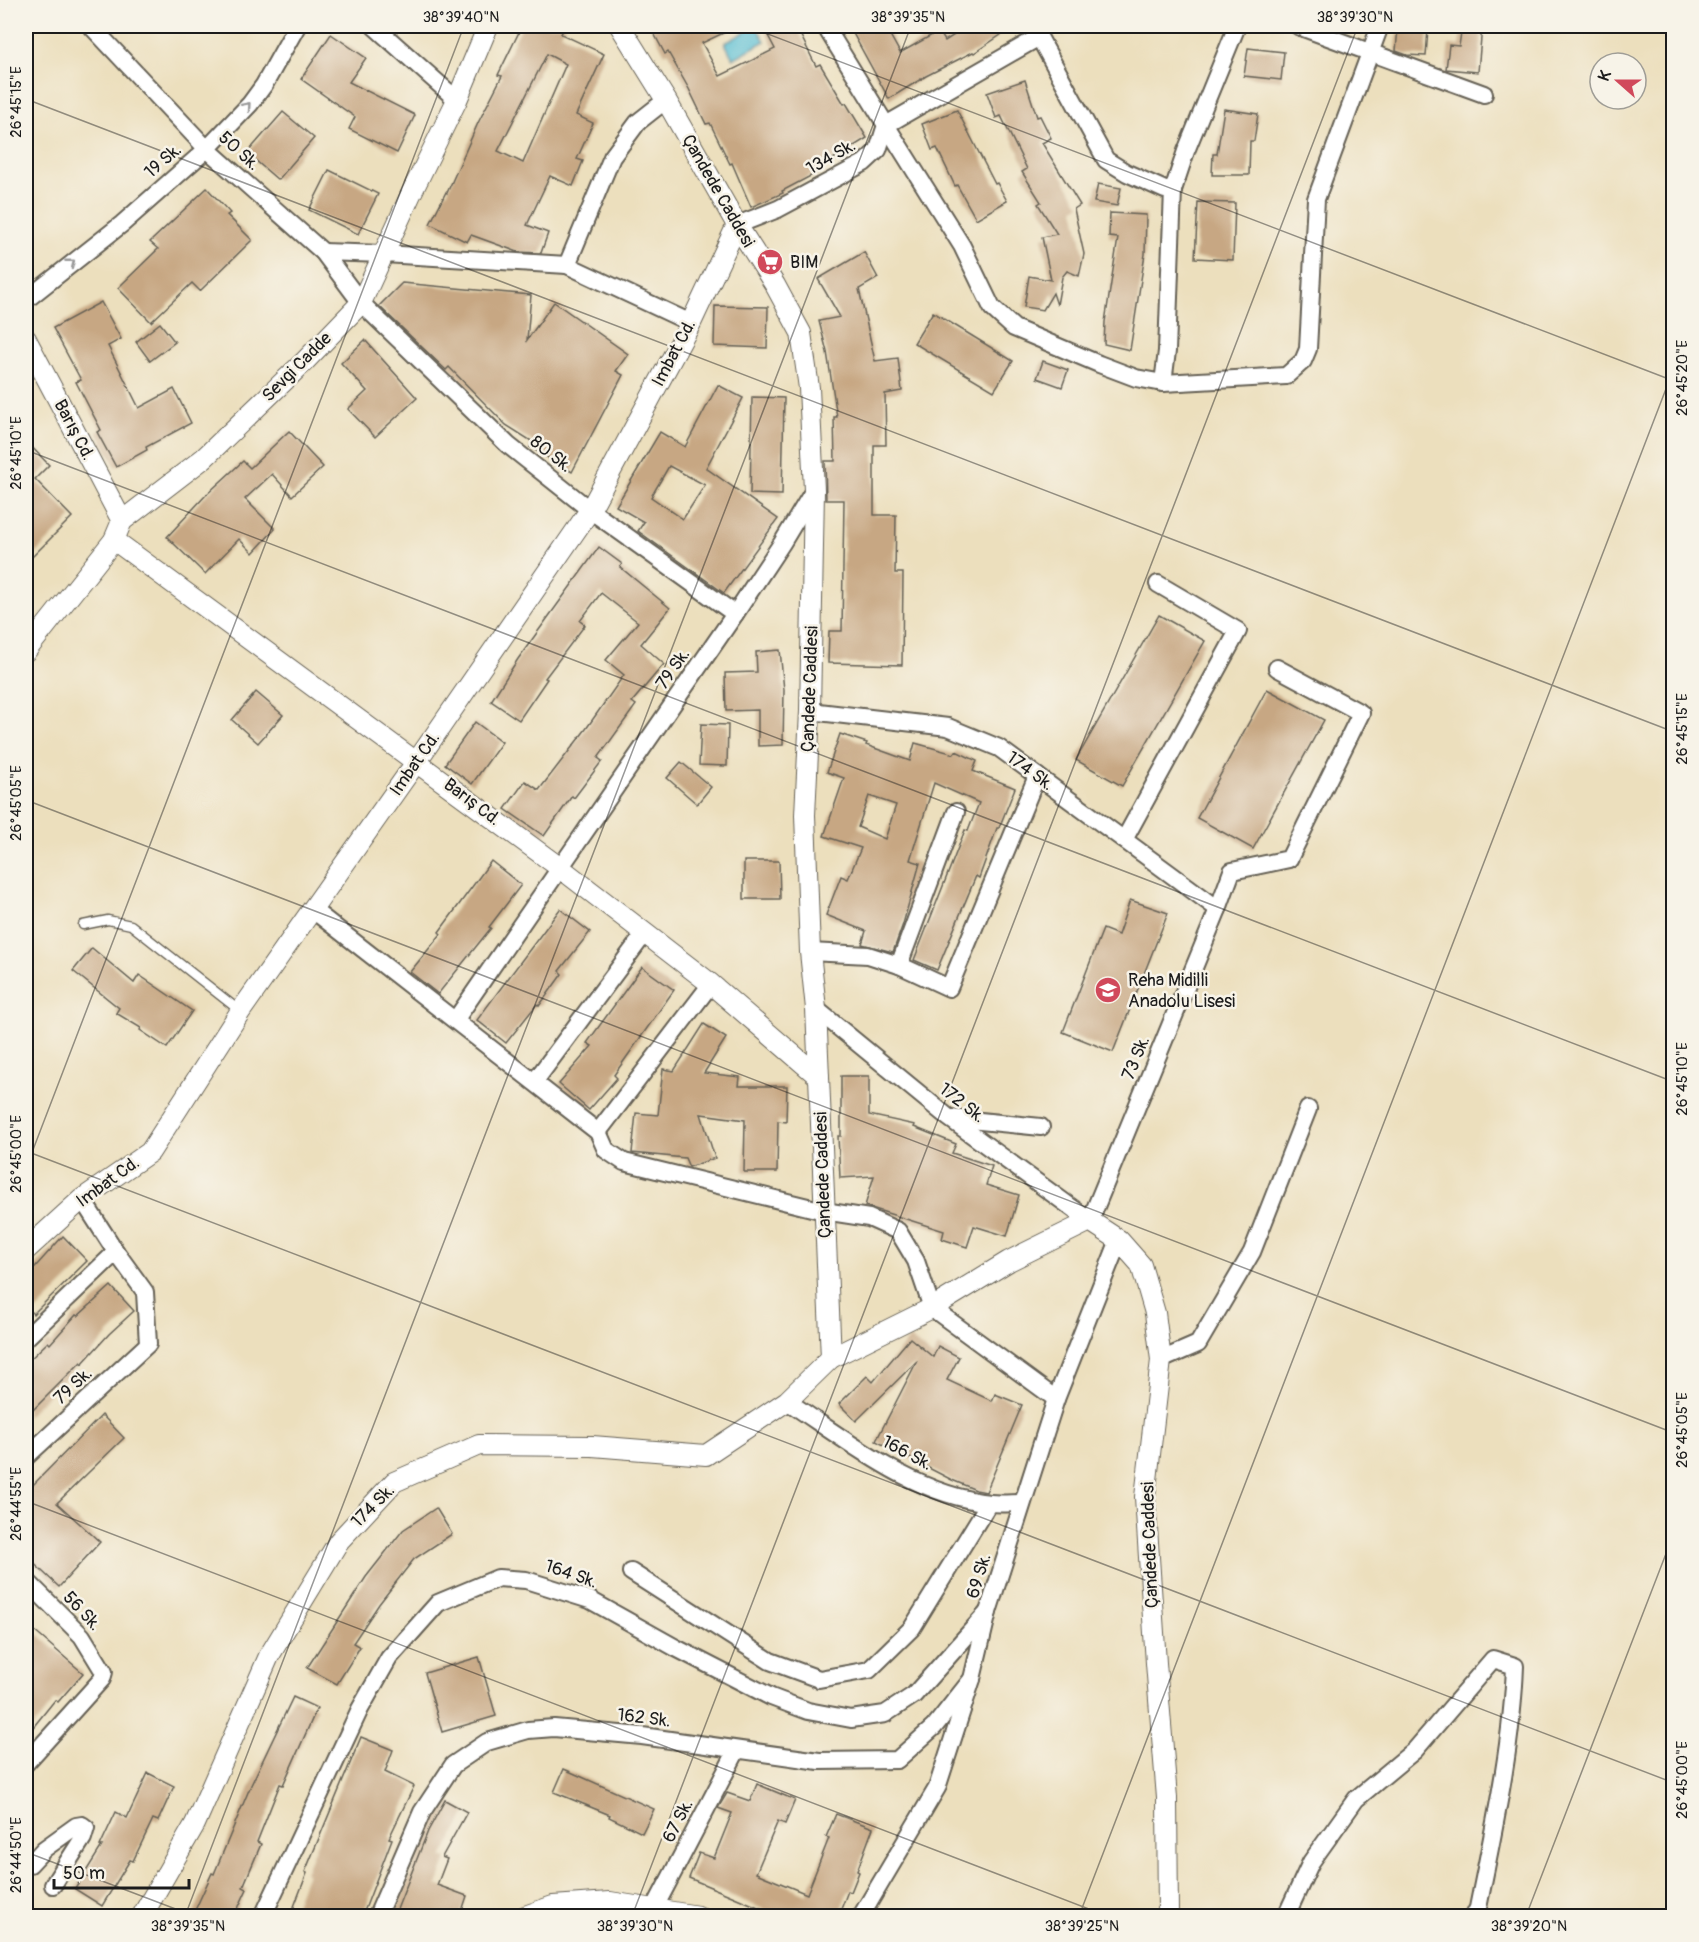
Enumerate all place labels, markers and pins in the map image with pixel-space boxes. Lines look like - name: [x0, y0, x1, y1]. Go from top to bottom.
- supermarket icon: BIM: [755, 247, 785, 277]
- place label: BIM: [790, 251, 818, 274]
- place label: Reha Midilli Anadolu Lisesi: [1128, 969, 1235, 1013]
- school or university icon: Reha Midilli Anadolu Lisesi: [1093, 975, 1123, 1005]

